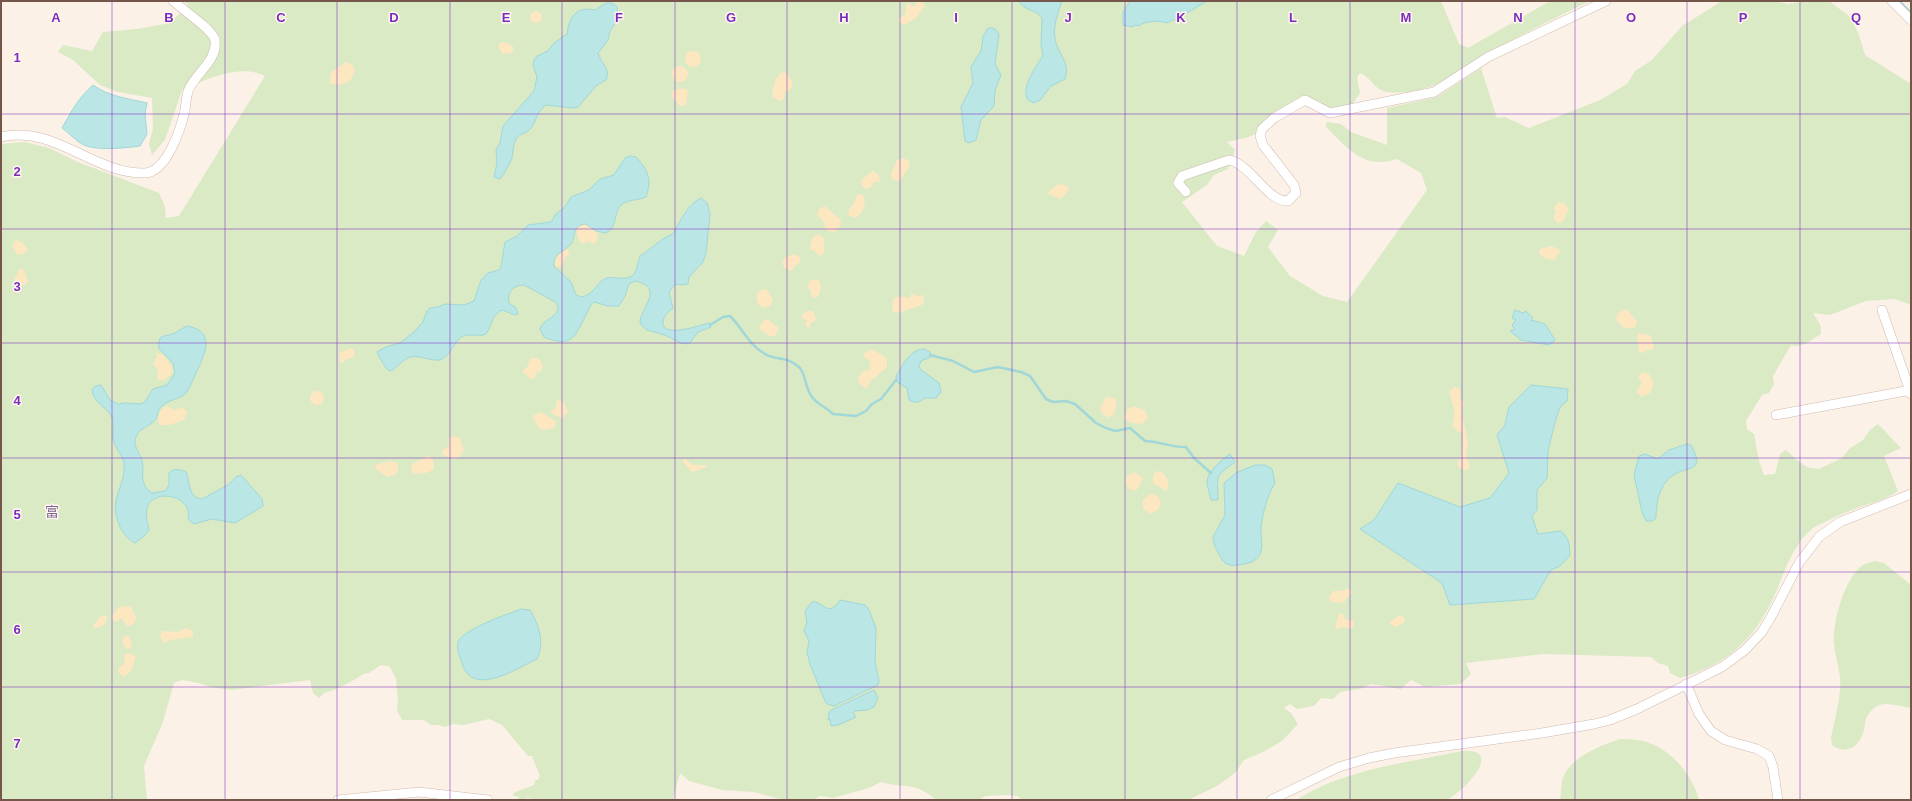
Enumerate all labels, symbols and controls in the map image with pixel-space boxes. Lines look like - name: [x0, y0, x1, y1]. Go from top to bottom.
- text: A: [51, 10, 61, 25]
- text: B: [164, 10, 174, 25]
- text: C: [276, 10, 286, 25]
- text: D: [389, 10, 399, 25]
- text: E: [502, 10, 511, 25]
- text: F: [615, 10, 623, 25]
- text: G: [726, 10, 736, 25]
- text: H: [839, 10, 849, 25]
- text: I: [954, 10, 958, 25]
- text: J: [1064, 10, 1072, 25]
- text: K: [1176, 10, 1186, 25]
- text: L: [1289, 10, 1297, 25]
- text: M: [1401, 10, 1411, 25]
- text: N: [1513, 10, 1523, 25]
- text: O: [1626, 10, 1636, 25]
- text: P: [1739, 10, 1748, 25]
- text: Q: [1851, 10, 1861, 25]
- text: 1: [13, 50, 21, 65]
- text: 2: [13, 164, 21, 179]
- text: 3: [13, 279, 21, 294]
- text: 4: [13, 393, 21, 408]
- district label: 富: [45, 504, 59, 520]
- text: 5: [13, 507, 21, 522]
- text: 6: [13, 622, 21, 637]
- text: 7: [13, 736, 21, 751]

